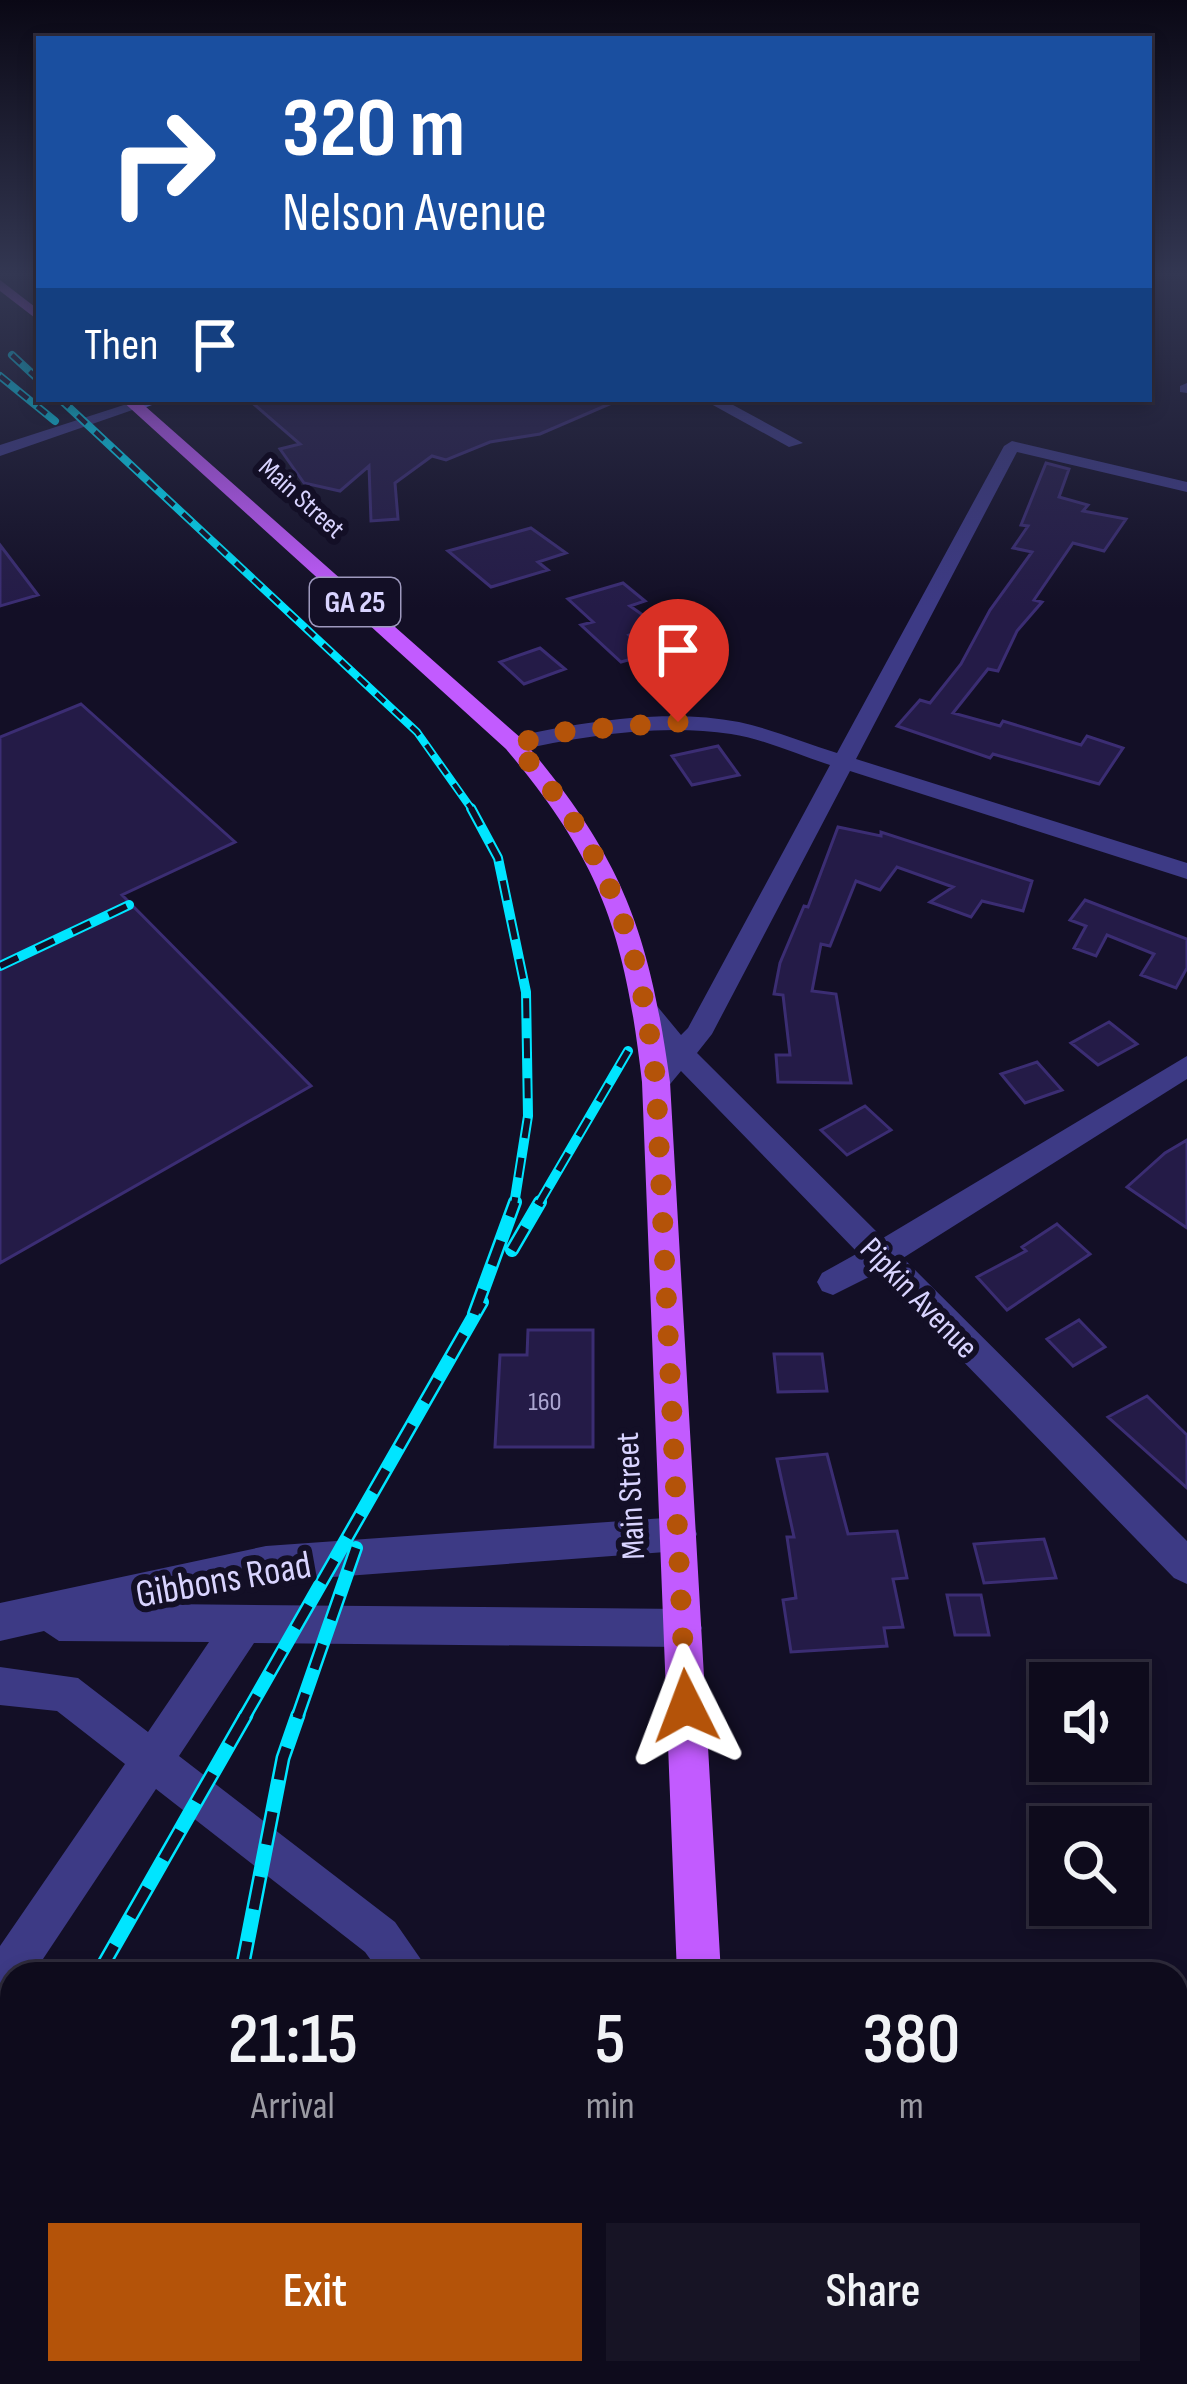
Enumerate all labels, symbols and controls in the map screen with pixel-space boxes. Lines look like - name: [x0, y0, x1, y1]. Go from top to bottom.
- text: 320 m: [282, 79, 465, 180]
- icon: right: [84, 84, 240, 240]
- text: Nelson Avenue: [282, 181, 547, 246]
- icon: arrive: [182, 312, 248, 378]
- text: Then: [84, 318, 158, 373]
- street label: Main Street: [252, 452, 351, 546]
- road number: GA 25: [310, 578, 400, 626]
- pin: [627, 599, 729, 722]
- icon: arrive: [645, 617, 711, 683]
- street label: Pipkin Avenue: [851, 1230, 986, 1367]
- house number: 160: [528, 1386, 562, 1418]
- street label: Main Street: [608, 1431, 654, 1561]
- street label: Gibbons Road: [132, 1542, 315, 1619]
- position arrow: [623, 1643, 749, 1769]
- map controls: [1029, 1662, 1149, 1926]
- button: sound: [1029, 1662, 1149, 1782]
- button: search: [1029, 1806, 1149, 1926]
- text: 21:15: [228, 1997, 358, 2084]
- text: 5: [595, 1997, 626, 2084]
- text: 380: [863, 1997, 960, 2084]
- text: Arrival: [251, 2083, 335, 2130]
- text: min: [586, 2083, 635, 2130]
- text: m: [899, 2083, 924, 2130]
- button: Exit: [48, 2223, 582, 2361]
- button: Share: [606, 2223, 1140, 2361]

